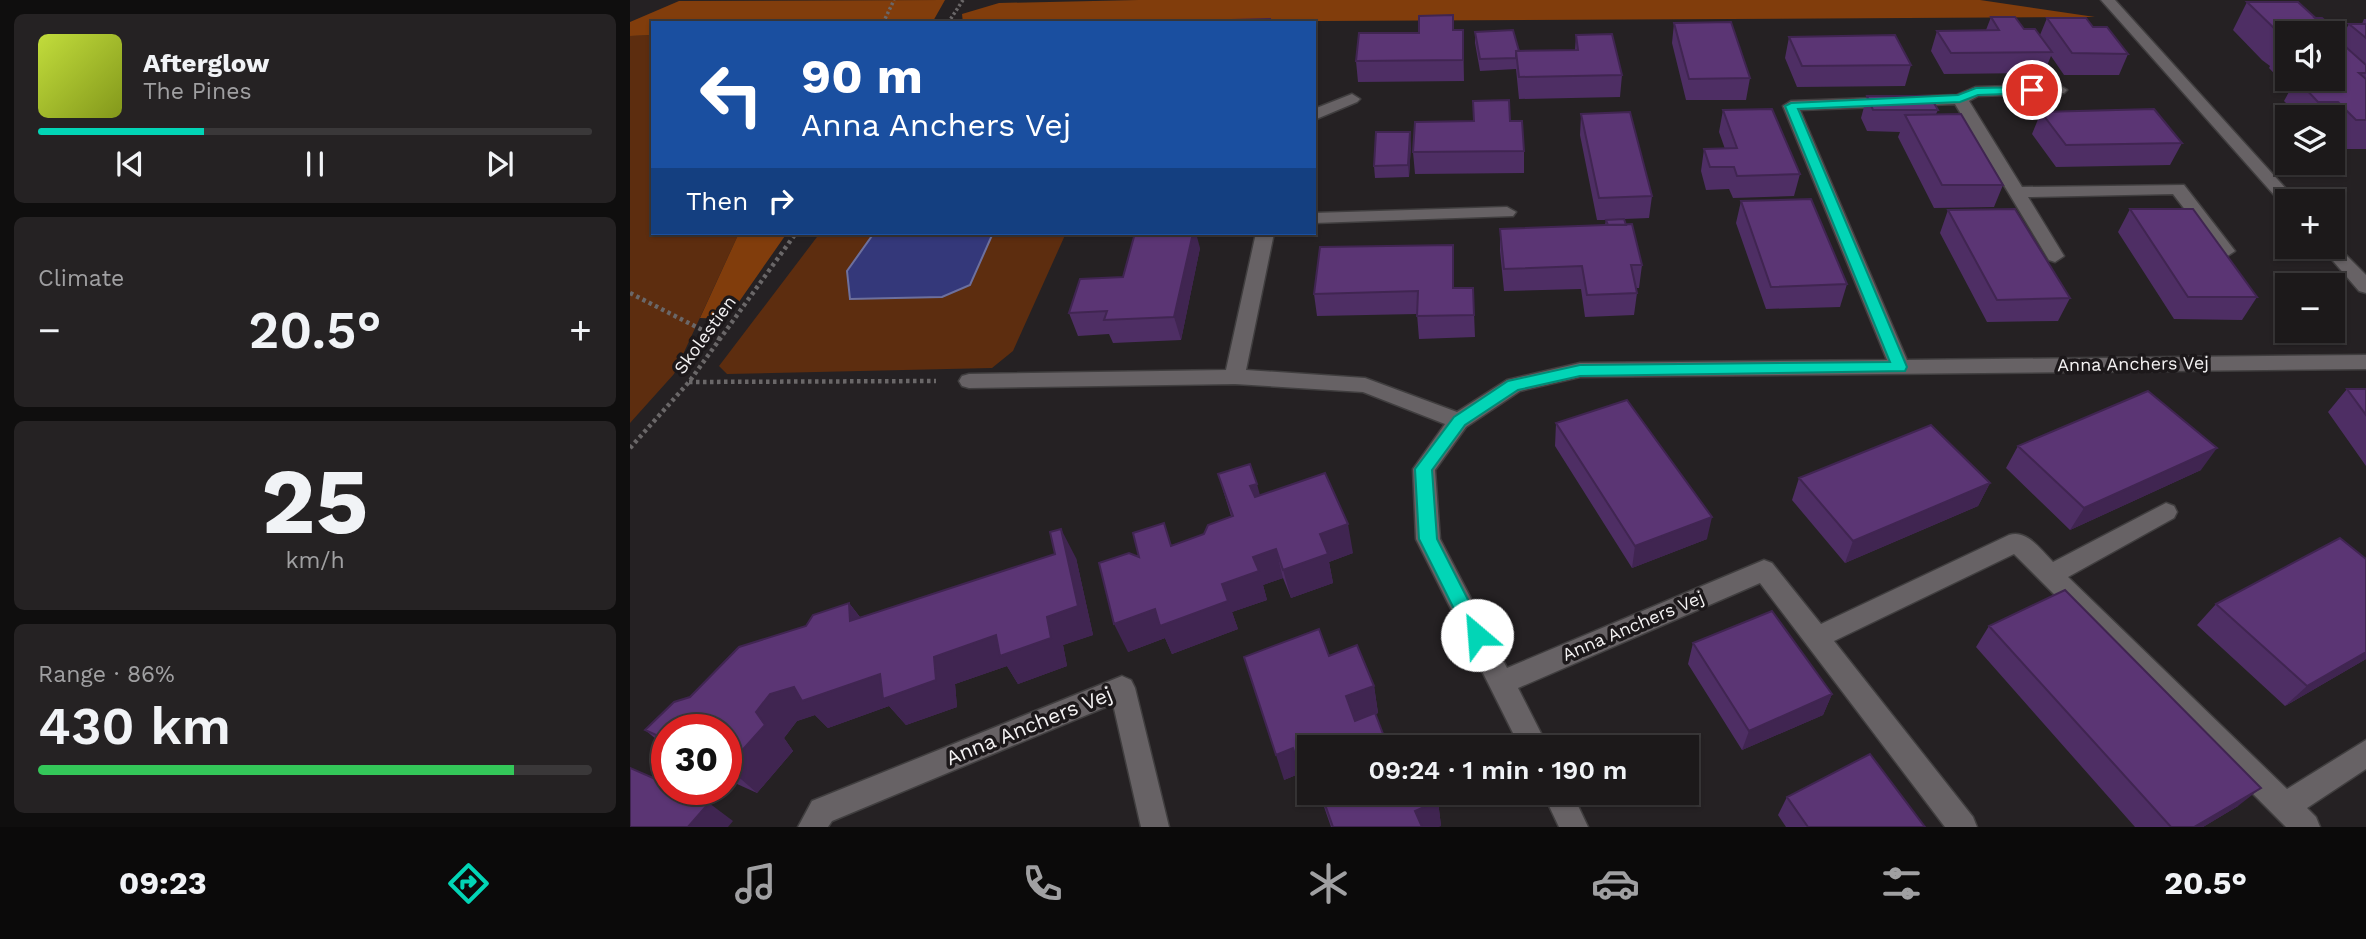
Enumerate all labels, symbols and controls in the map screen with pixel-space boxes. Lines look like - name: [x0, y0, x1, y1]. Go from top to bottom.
- map controls: [2275, 21, 2345, 343]
- button: sound: [2275, 21, 2345, 91]
- text: 90 m: [801, 47, 923, 105]
- text: Afterglow: [143, 48, 269, 78]
- icon: left: [686, 49, 777, 140]
- pin: [2002, 60, 2062, 120]
- icon: arrive: [2013, 71, 2051, 109]
- text: The Pines: [143, 78, 252, 105]
- button: layers: [2275, 105, 2345, 175]
- text: Anna Anchers Vej: [801, 106, 1071, 144]
- icon: previous: [111, 145, 149, 183]
- icon: pause: [296, 145, 334, 183]
- icon: next: [481, 145, 519, 183]
- icon: right: [762, 182, 800, 220]
- text: Then: [686, 186, 748, 216]
- button: +: [2275, 189, 2345, 259]
- text: Climate: [38, 265, 124, 292]
- button: −: [2275, 273, 2345, 343]
- street label: Skolestien: [669, 292, 740, 378]
- text: 20.5°: [249, 300, 381, 361]
- text: −: [38, 308, 61, 352]
- text: +: [569, 308, 592, 352]
- street label: Anna Anchers Vej: [2057, 352, 2209, 375]
- text: 25: [261, 448, 369, 555]
- text: km/h: [285, 547, 345, 574]
- street label: Anna Anchers Vej: [1559, 586, 1707, 665]
- position arrow: [1440, 598, 1514, 672]
- text: Range · 86%: [38, 661, 175, 688]
- street label: Anna Anchers Vej: [942, 681, 1116, 770]
- text: 430 km: [38, 696, 231, 757]
- speed limit sign: 30: [651, 714, 742, 805]
- text: 09:24 · 1 min · 190 m: [1369, 755, 1627, 785]
- icon: directions: [444, 859, 493, 908]
- icon: music: [731, 859, 780, 908]
- icon: phone: [1018, 859, 1067, 908]
- icon: climate: [1304, 859, 1353, 908]
- icon: car: [1591, 859, 1640, 908]
- icon: filters: [1877, 859, 1926, 908]
- text: 09:23: [119, 864, 207, 902]
- text: 20.5°: [2164, 864, 2247, 902]

